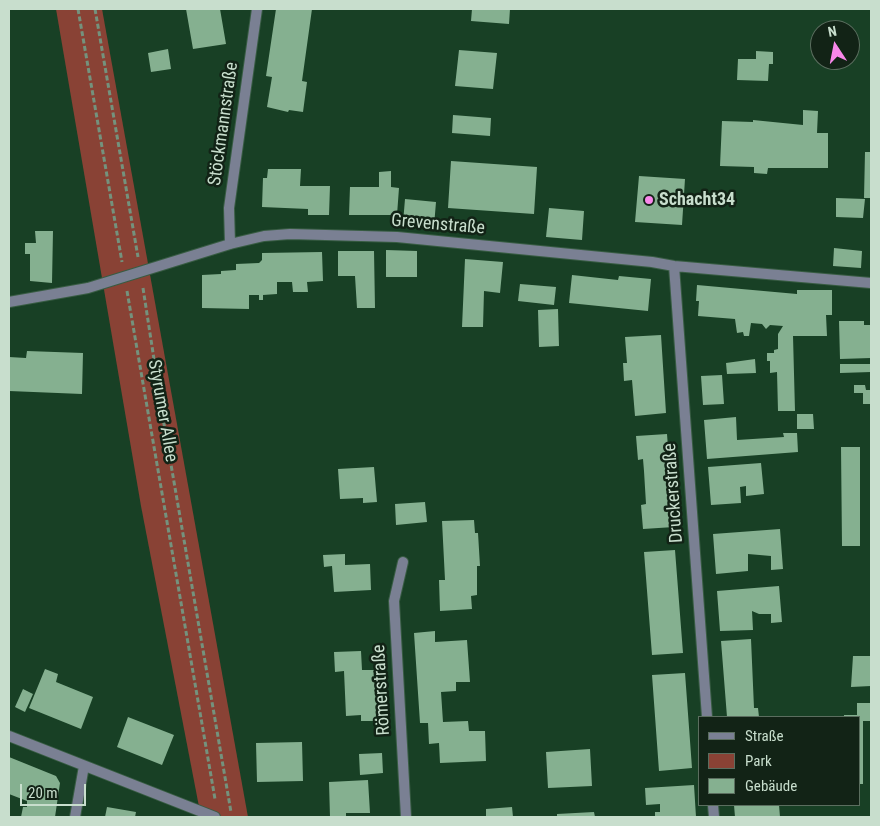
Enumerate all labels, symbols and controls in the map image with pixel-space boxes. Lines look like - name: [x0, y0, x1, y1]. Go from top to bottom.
- north arrow: [810, 20, 860, 70]
- text: N: [827, 23, 838, 40]
- street label: Stöckmannstraße: [205, 61, 243, 187]
- place label: Schacht34: [659, 189, 735, 211]
- marker: Schacht34: [643, 194, 655, 206]
- street label: Grevenstraße: [390, 210, 486, 240]
- street label: Styrumer Allee: [142, 358, 182, 464]
- street label: Druckerstraße: [660, 442, 688, 544]
- street label: Römerstraße: [369, 644, 395, 736]
- legend: [698, 716, 860, 806]
- text: Straße: [745, 727, 784, 745]
- text: Park: [745, 752, 772, 770]
- scale bar: [22, 774, 89, 806]
- text: Gebäude: [745, 777, 797, 795]
- text: 20 m: [28, 784, 58, 802]

